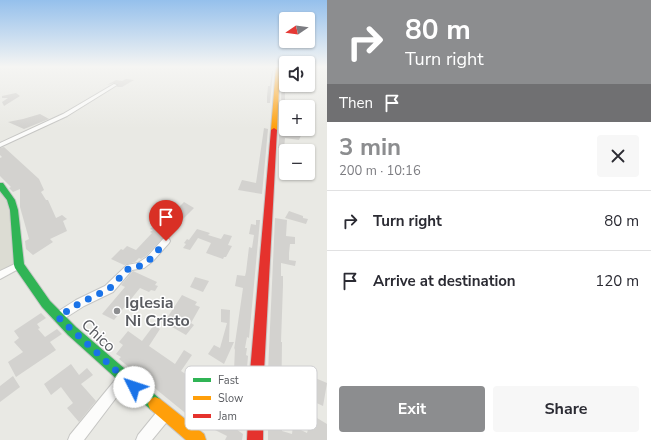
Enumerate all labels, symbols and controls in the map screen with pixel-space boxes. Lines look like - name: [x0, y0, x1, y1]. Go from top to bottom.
- text: 80 m: [405, 11, 471, 49]
- north arrow: [279, 12, 315, 48]
- map controls: [279, 12, 315, 180]
- icon: right: [339, 16, 391, 68]
- text: Turn right: [405, 47, 484, 71]
- button: sound: [279, 56, 315, 92]
- icon: arrive: [381, 92, 403, 114]
- text: Then: [339, 93, 373, 113]
- button: +: [279, 100, 315, 136]
- text: 3 min: [339, 131, 401, 163]
- button: close: [597, 135, 639, 177]
- button: −: [279, 144, 315, 180]
- text: 200 m · 10:16: [339, 162, 421, 180]
- pin: [149, 200, 183, 241]
- icon: arrive: [155, 206, 177, 228]
- icon: right: [339, 210, 361, 232]
- text: Turn right: [373, 211, 442, 231]
- text: 80 m: [604, 211, 639, 231]
- icon: arrive: [339, 270, 361, 292]
- text: Arrive at destination: [373, 271, 516, 291]
- text: 120 m: [595, 271, 639, 291]
- place label: Iglesia Ni Cristo: [125, 292, 190, 332]
- marker: Iglesia Ni Cristo: [112, 306, 122, 316]
- street label: Chico: [76, 314, 120, 357]
- position arrow: [113, 366, 155, 408]
- legend: [185, 366, 317, 430]
- text: Fast: [218, 373, 239, 388]
- button: Exit: [339, 386, 485, 432]
- button: Share: [493, 386, 639, 432]
- text: Slow: [218, 391, 243, 406]
- text: Jam: [217, 409, 237, 424]

